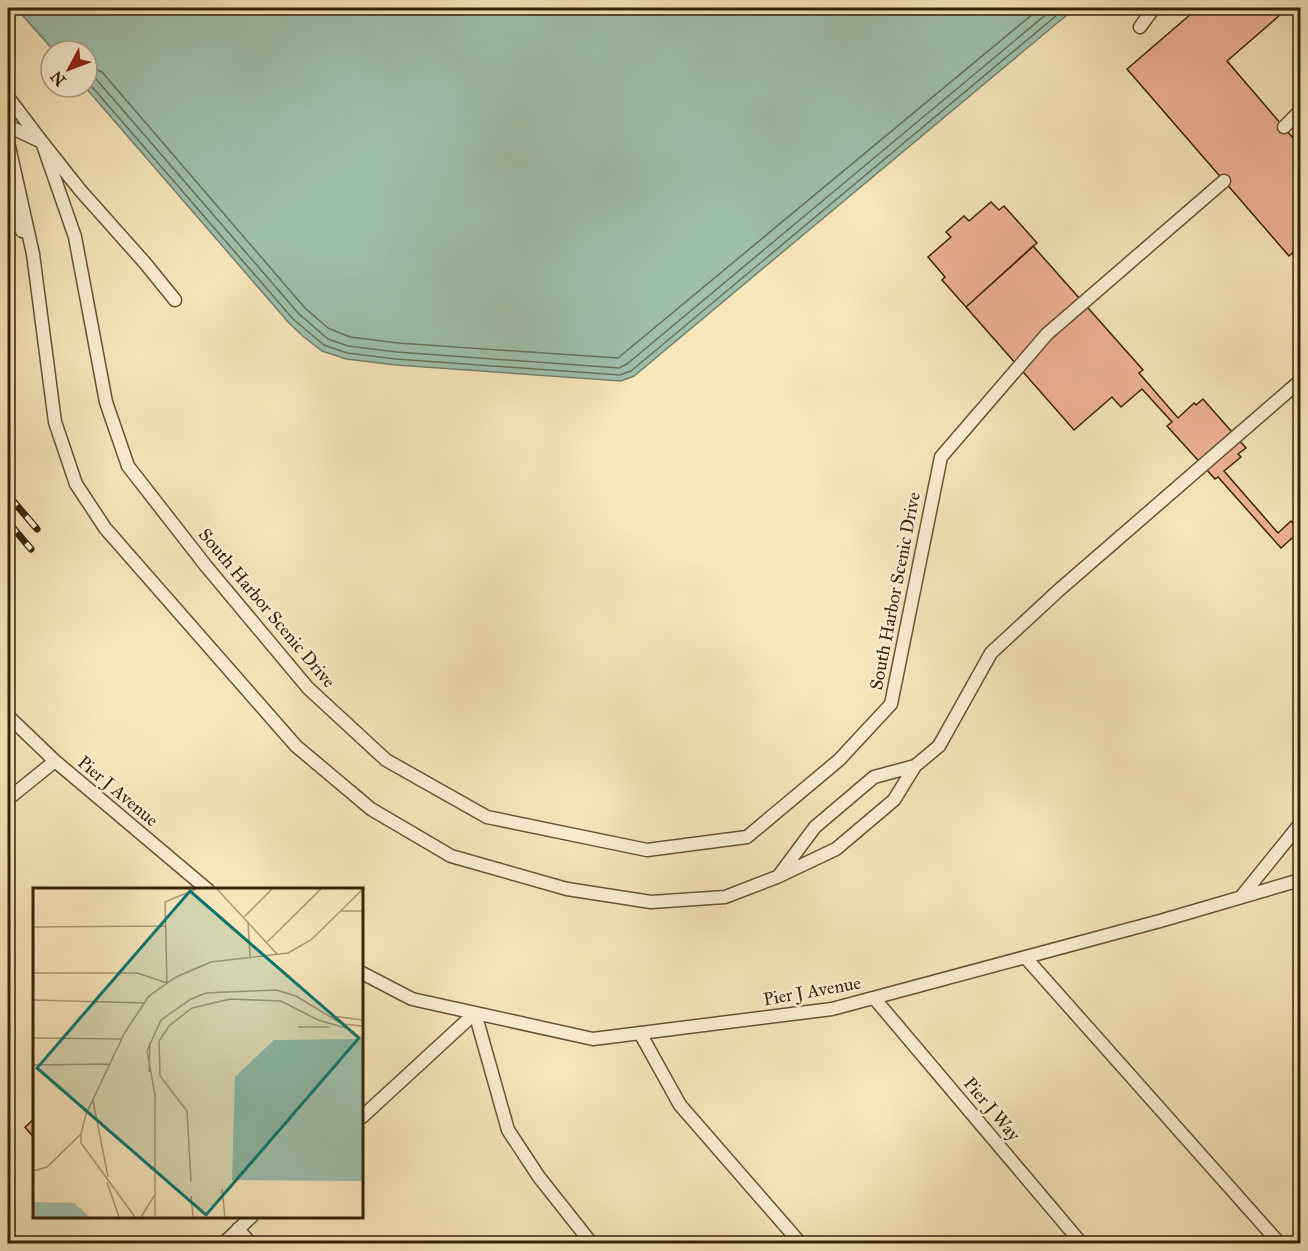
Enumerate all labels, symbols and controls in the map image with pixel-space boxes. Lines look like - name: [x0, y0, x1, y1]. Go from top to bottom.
- north arrow: [39, 39, 99, 99]
- text: N: [46, 67, 70, 90]
- street label: South Harbor Scenic Drive: [865, 490, 925, 692]
- street label: South Harbor Scenic Drive: [194, 524, 340, 692]
- street label: Pier J Avenue: [73, 751, 163, 832]
- inset map: [33, 888, 363, 1218]
- street label: Pier J Avenue: [762, 972, 863, 1011]
- street label: Pier J Way: [958, 1073, 1025, 1146]

